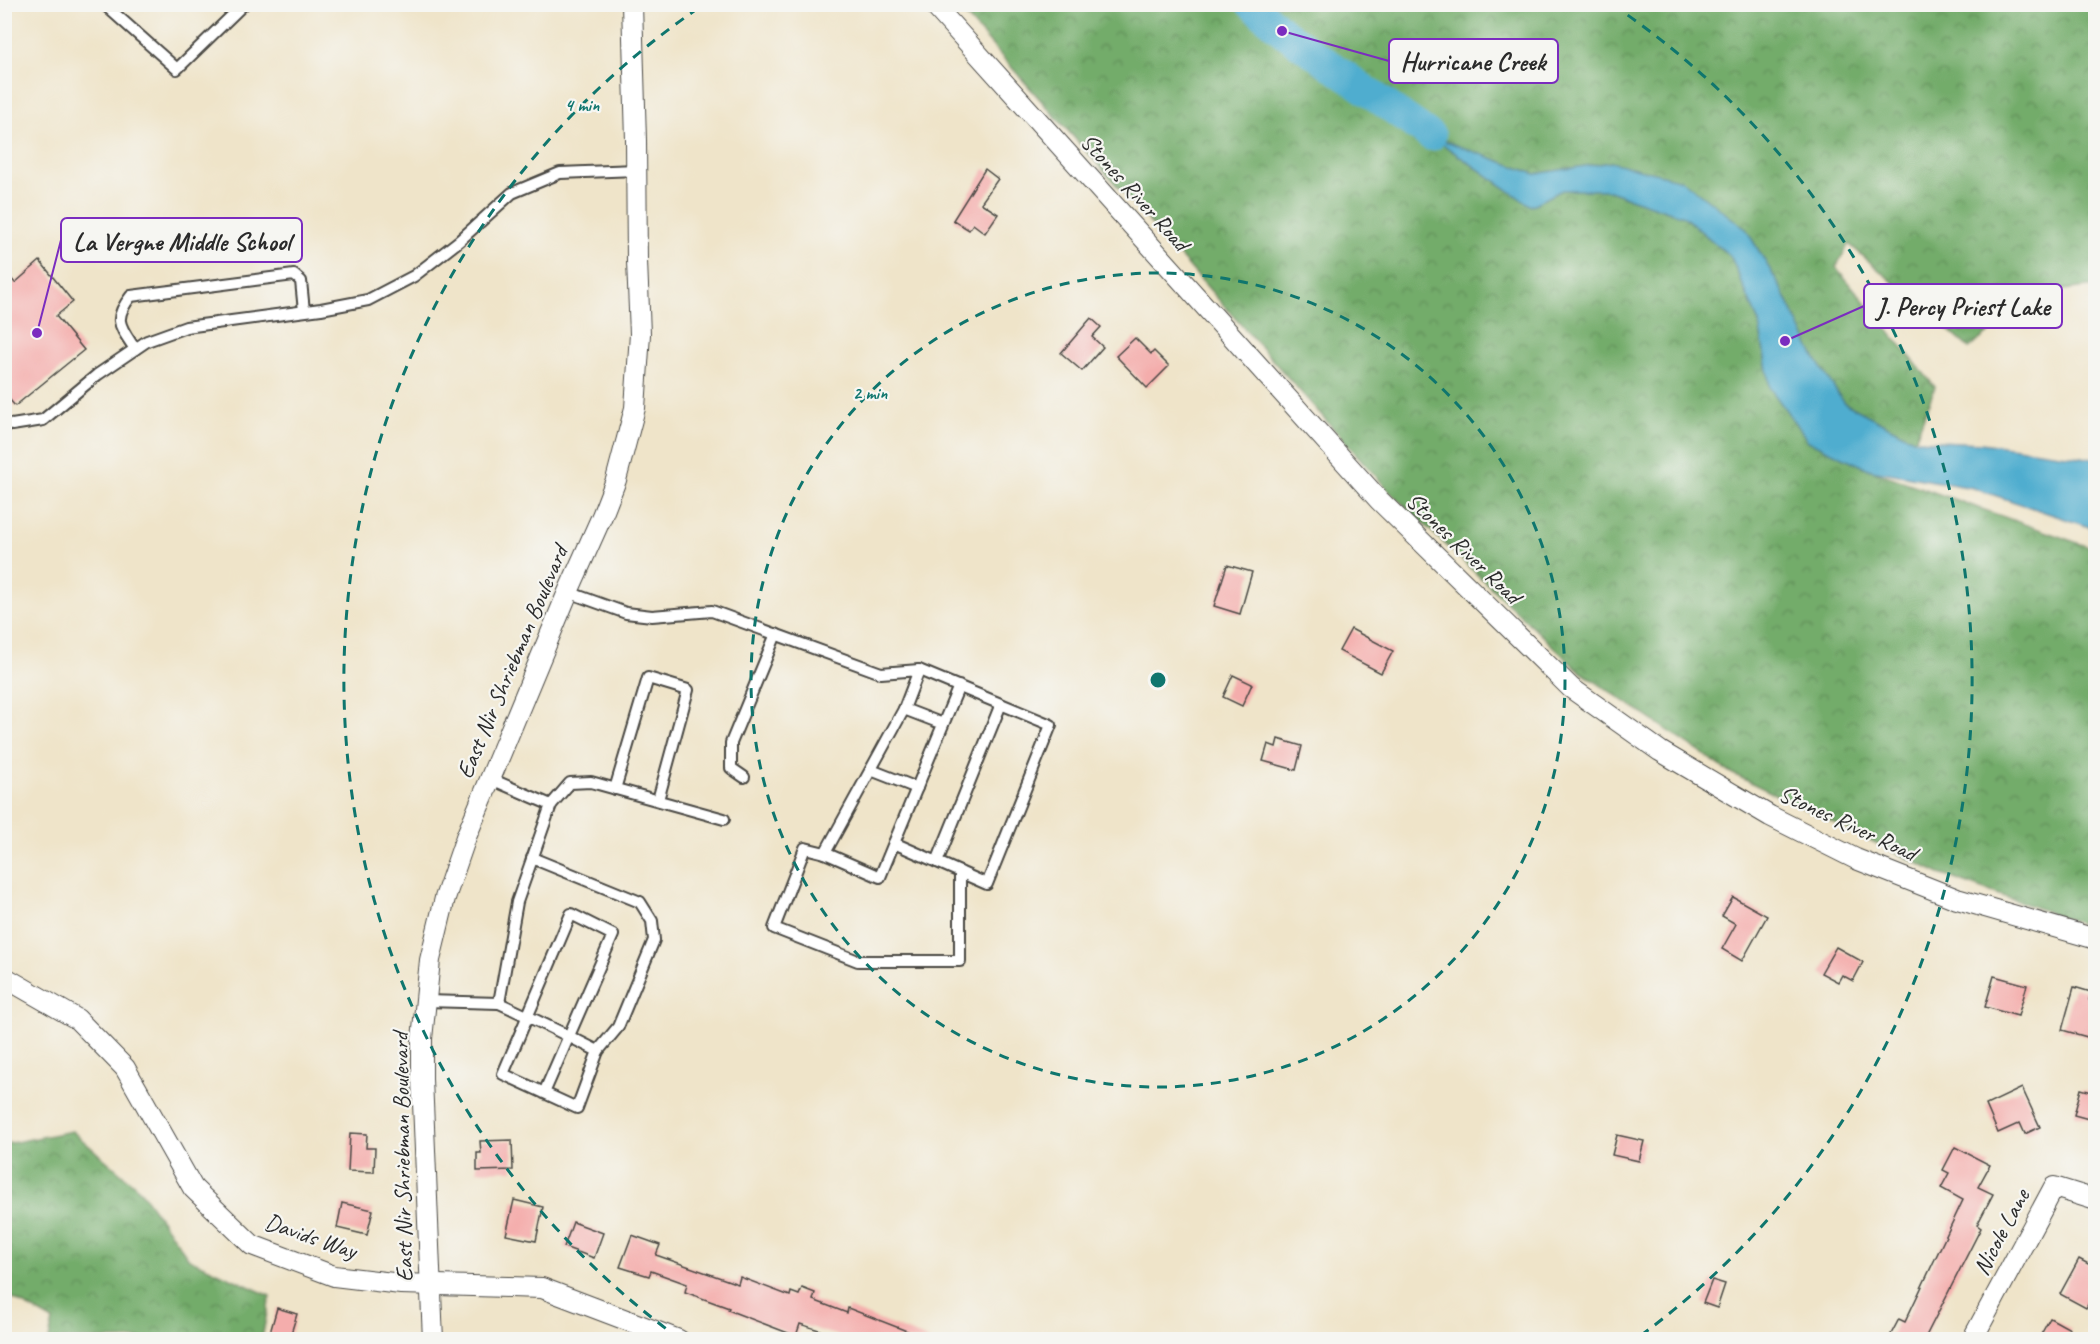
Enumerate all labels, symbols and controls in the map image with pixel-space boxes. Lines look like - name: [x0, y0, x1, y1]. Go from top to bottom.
- callout: Hurricane Creek: [1389, 39, 1558, 83]
- text: Hurricane Creek: [1401, 45, 1548, 78]
- text: 4 min: [565, 94, 600, 116]
- street label: Stones River Road: [1074, 127, 1198, 260]
- callout: La Vergne Middle School: [61, 218, 302, 262]
- text: La Vergne Middle School: [73, 225, 296, 258]
- callout: J. Percy Priest Lake: [1864, 284, 2062, 328]
- text: J. Percy Priest Lake: [1874, 290, 2052, 323]
- text: 2 min: [853, 382, 888, 404]
- street label: Stones River Road: [1400, 486, 1530, 613]
- street label: East Nir Shriebman Boulevard: [449, 538, 576, 783]
- centre of rings: [1148, 670, 1168, 690]
- street label: Stones River Road: [1774, 778, 1925, 869]
- street label: East Nir Shriebman Boulevard: [385, 1028, 419, 1282]
- street label: Nicole Lane: [1966, 1182, 2037, 1280]
- street label: Davids Way: [261, 1206, 363, 1266]

